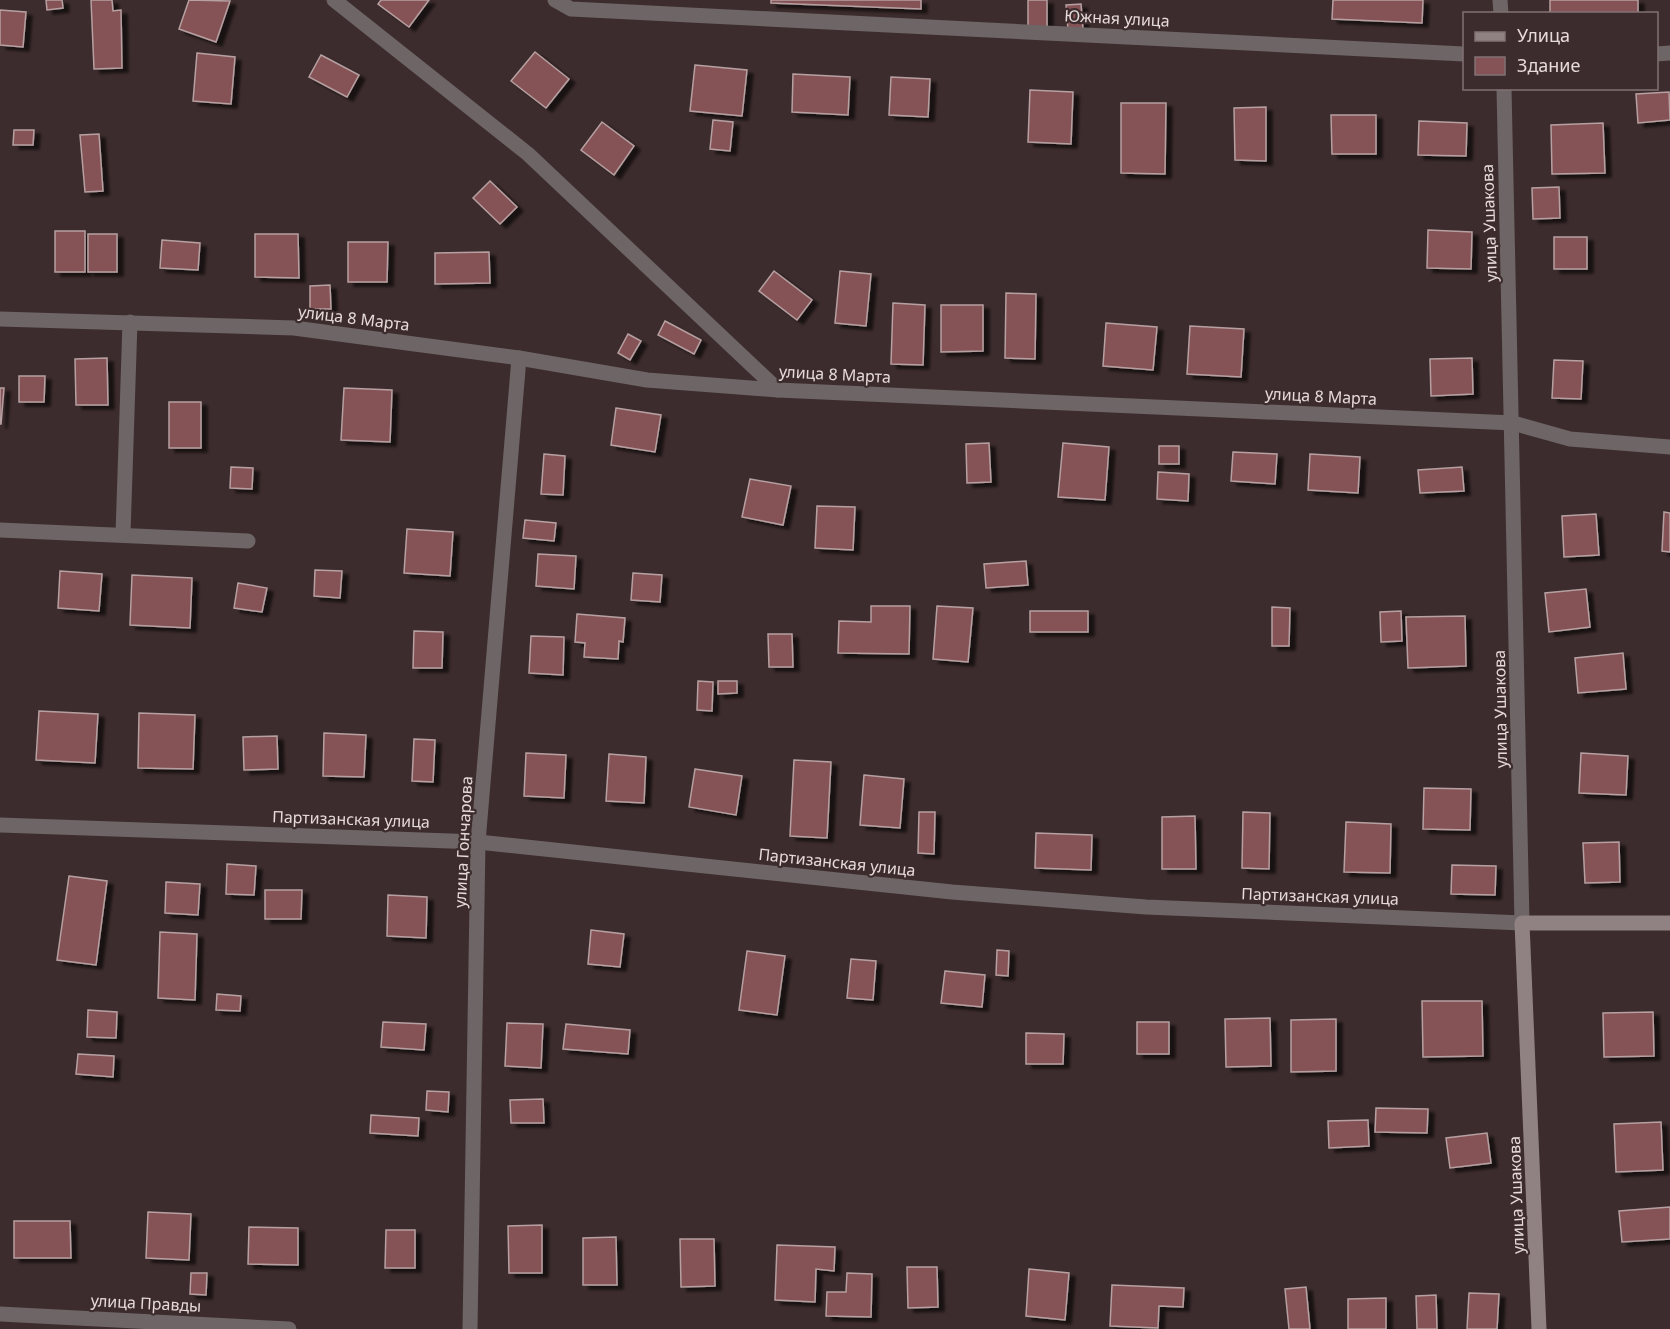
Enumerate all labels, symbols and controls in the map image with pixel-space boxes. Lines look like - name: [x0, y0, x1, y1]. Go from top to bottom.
- street label: Южная улица: [1064, 4, 1170, 32]
- legend: [1463, 12, 1658, 90]
- text: Улица: [1517, 23, 1570, 47]
- text: Здание: [1517, 53, 1581, 77]
- street label: улица Ушакова: [1476, 164, 1502, 282]
- street label: улица 8 Марта: [297, 300, 411, 336]
- street label: улица 8 Марта: [778, 360, 892, 388]
- street label: улица 8 Марта: [1264, 382, 1378, 410]
- street label: улица Ушакова: [1488, 650, 1512, 768]
- street label: улица Гончарова: [449, 776, 477, 908]
- street label: Партизанская улица: [272, 805, 430, 833]
- street label: Партизанская улица: [757, 843, 917, 881]
- street label: Партизанская улица: [1241, 882, 1399, 910]
- street label: улица Ушакова: [1503, 1136, 1529, 1254]
- street label: улица Правды: [90, 1289, 202, 1317]

